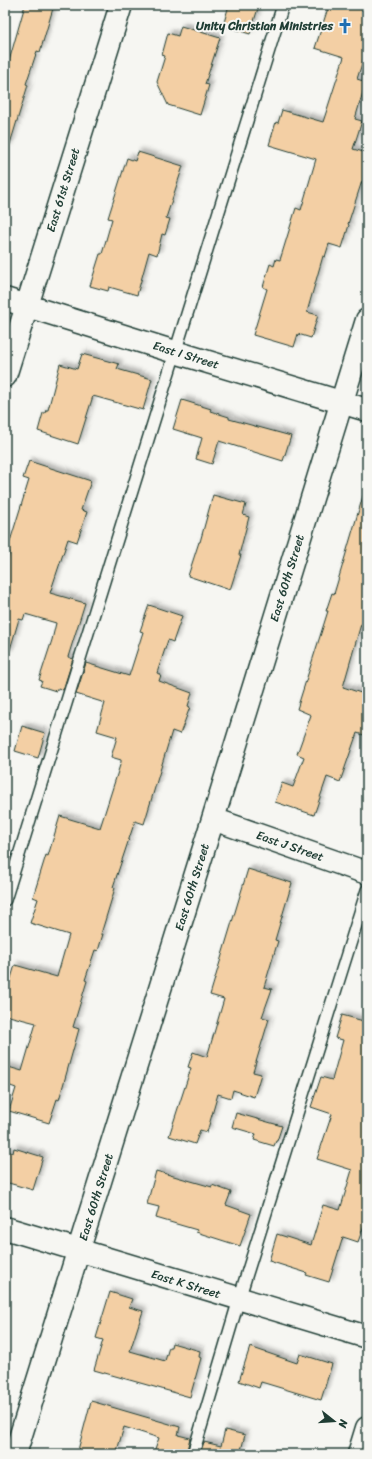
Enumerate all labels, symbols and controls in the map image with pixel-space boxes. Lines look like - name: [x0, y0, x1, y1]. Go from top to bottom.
- place label: Unity Christian Ministries: [196, 15, 333, 37]
- church icon: Unity Christian Ministries: [336, 17, 354, 35]
- street label: East 61st Street: [40, 145, 86, 235]
- street label: East I Street: [150, 335, 222, 375]
- street label: East 60th Street: [263, 532, 311, 624]
- street label: East J Street: [253, 824, 327, 868]
- street label: East 60th Street: [168, 841, 216, 933]
- street label: East 60th Street: [72, 1151, 120, 1243]
- street label: East K Street: [148, 1263, 224, 1305]
- north arrow: [314, 1401, 354, 1441]
- text: N: [333, 1416, 354, 1431]

